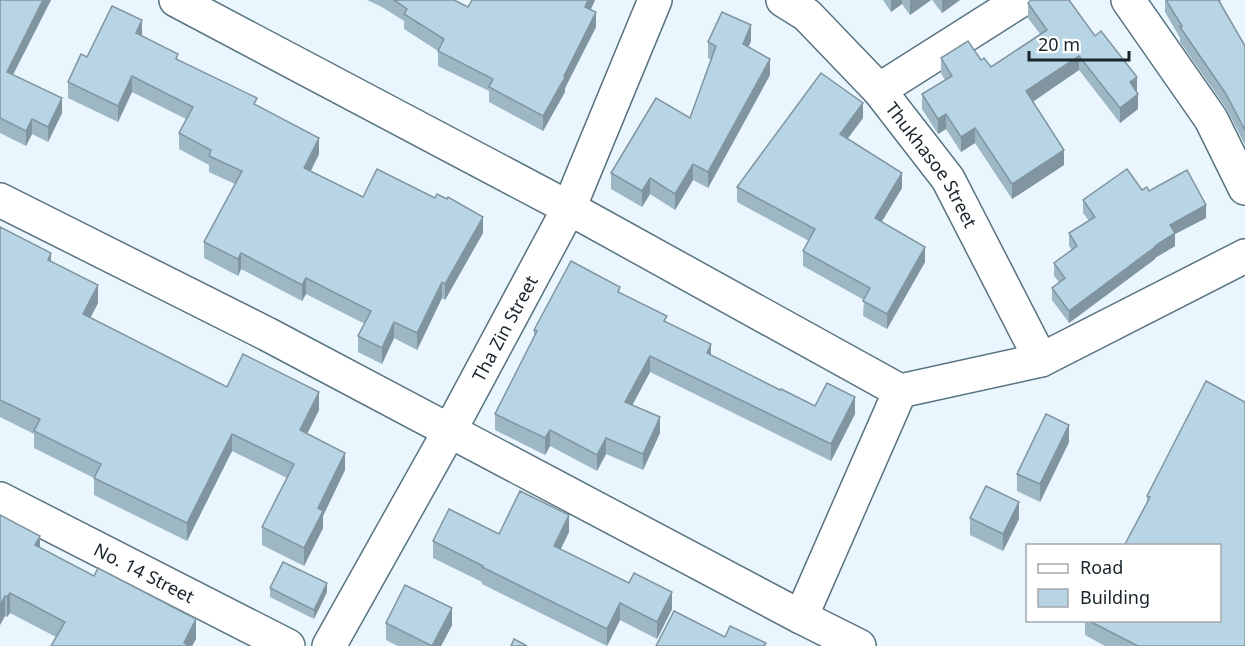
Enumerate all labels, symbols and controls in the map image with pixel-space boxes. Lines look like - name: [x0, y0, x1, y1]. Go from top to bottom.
- scale bar: [1029, 24, 1130, 62]
- text: 20 m: [1038, 32, 1080, 56]
- street label: Thukhasoe Street: [880, 97, 983, 232]
- street label: Tha Zin Street: [466, 271, 543, 385]
- street label: No. 14 Street: [90, 537, 199, 608]
- legend: [1026, 544, 1221, 622]
- text: Road: [1080, 555, 1123, 579]
- text: Building: [1080, 585, 1150, 609]

